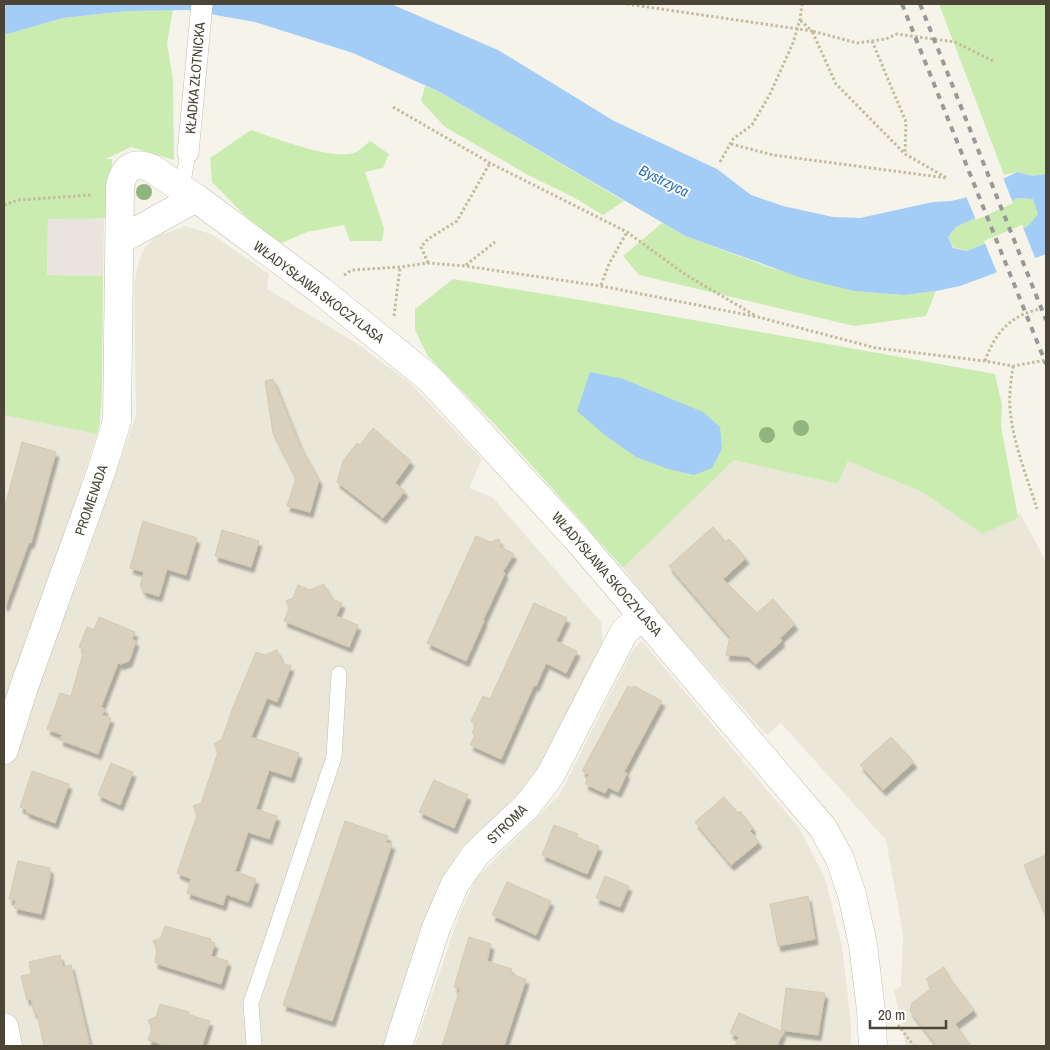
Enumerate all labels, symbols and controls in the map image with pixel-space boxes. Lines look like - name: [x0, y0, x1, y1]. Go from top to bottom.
- street label: KŁADKA ZŁOTNICKA: [181, 21, 209, 135]
- water label: Bystrzyca: [636, 159, 693, 202]
- street label: WŁADYSŁAWA SKOCZYLASA: [250, 237, 388, 347]
- street label: PROMENADA: [70, 462, 112, 538]
- street label: WŁADYSŁAWA SKOCZYLASA: [548, 508, 666, 640]
- street label: STROMA: [483, 800, 531, 848]
- scale bar: [870, 998, 946, 1030]
- text: 20 m: [878, 1004, 905, 1025]

